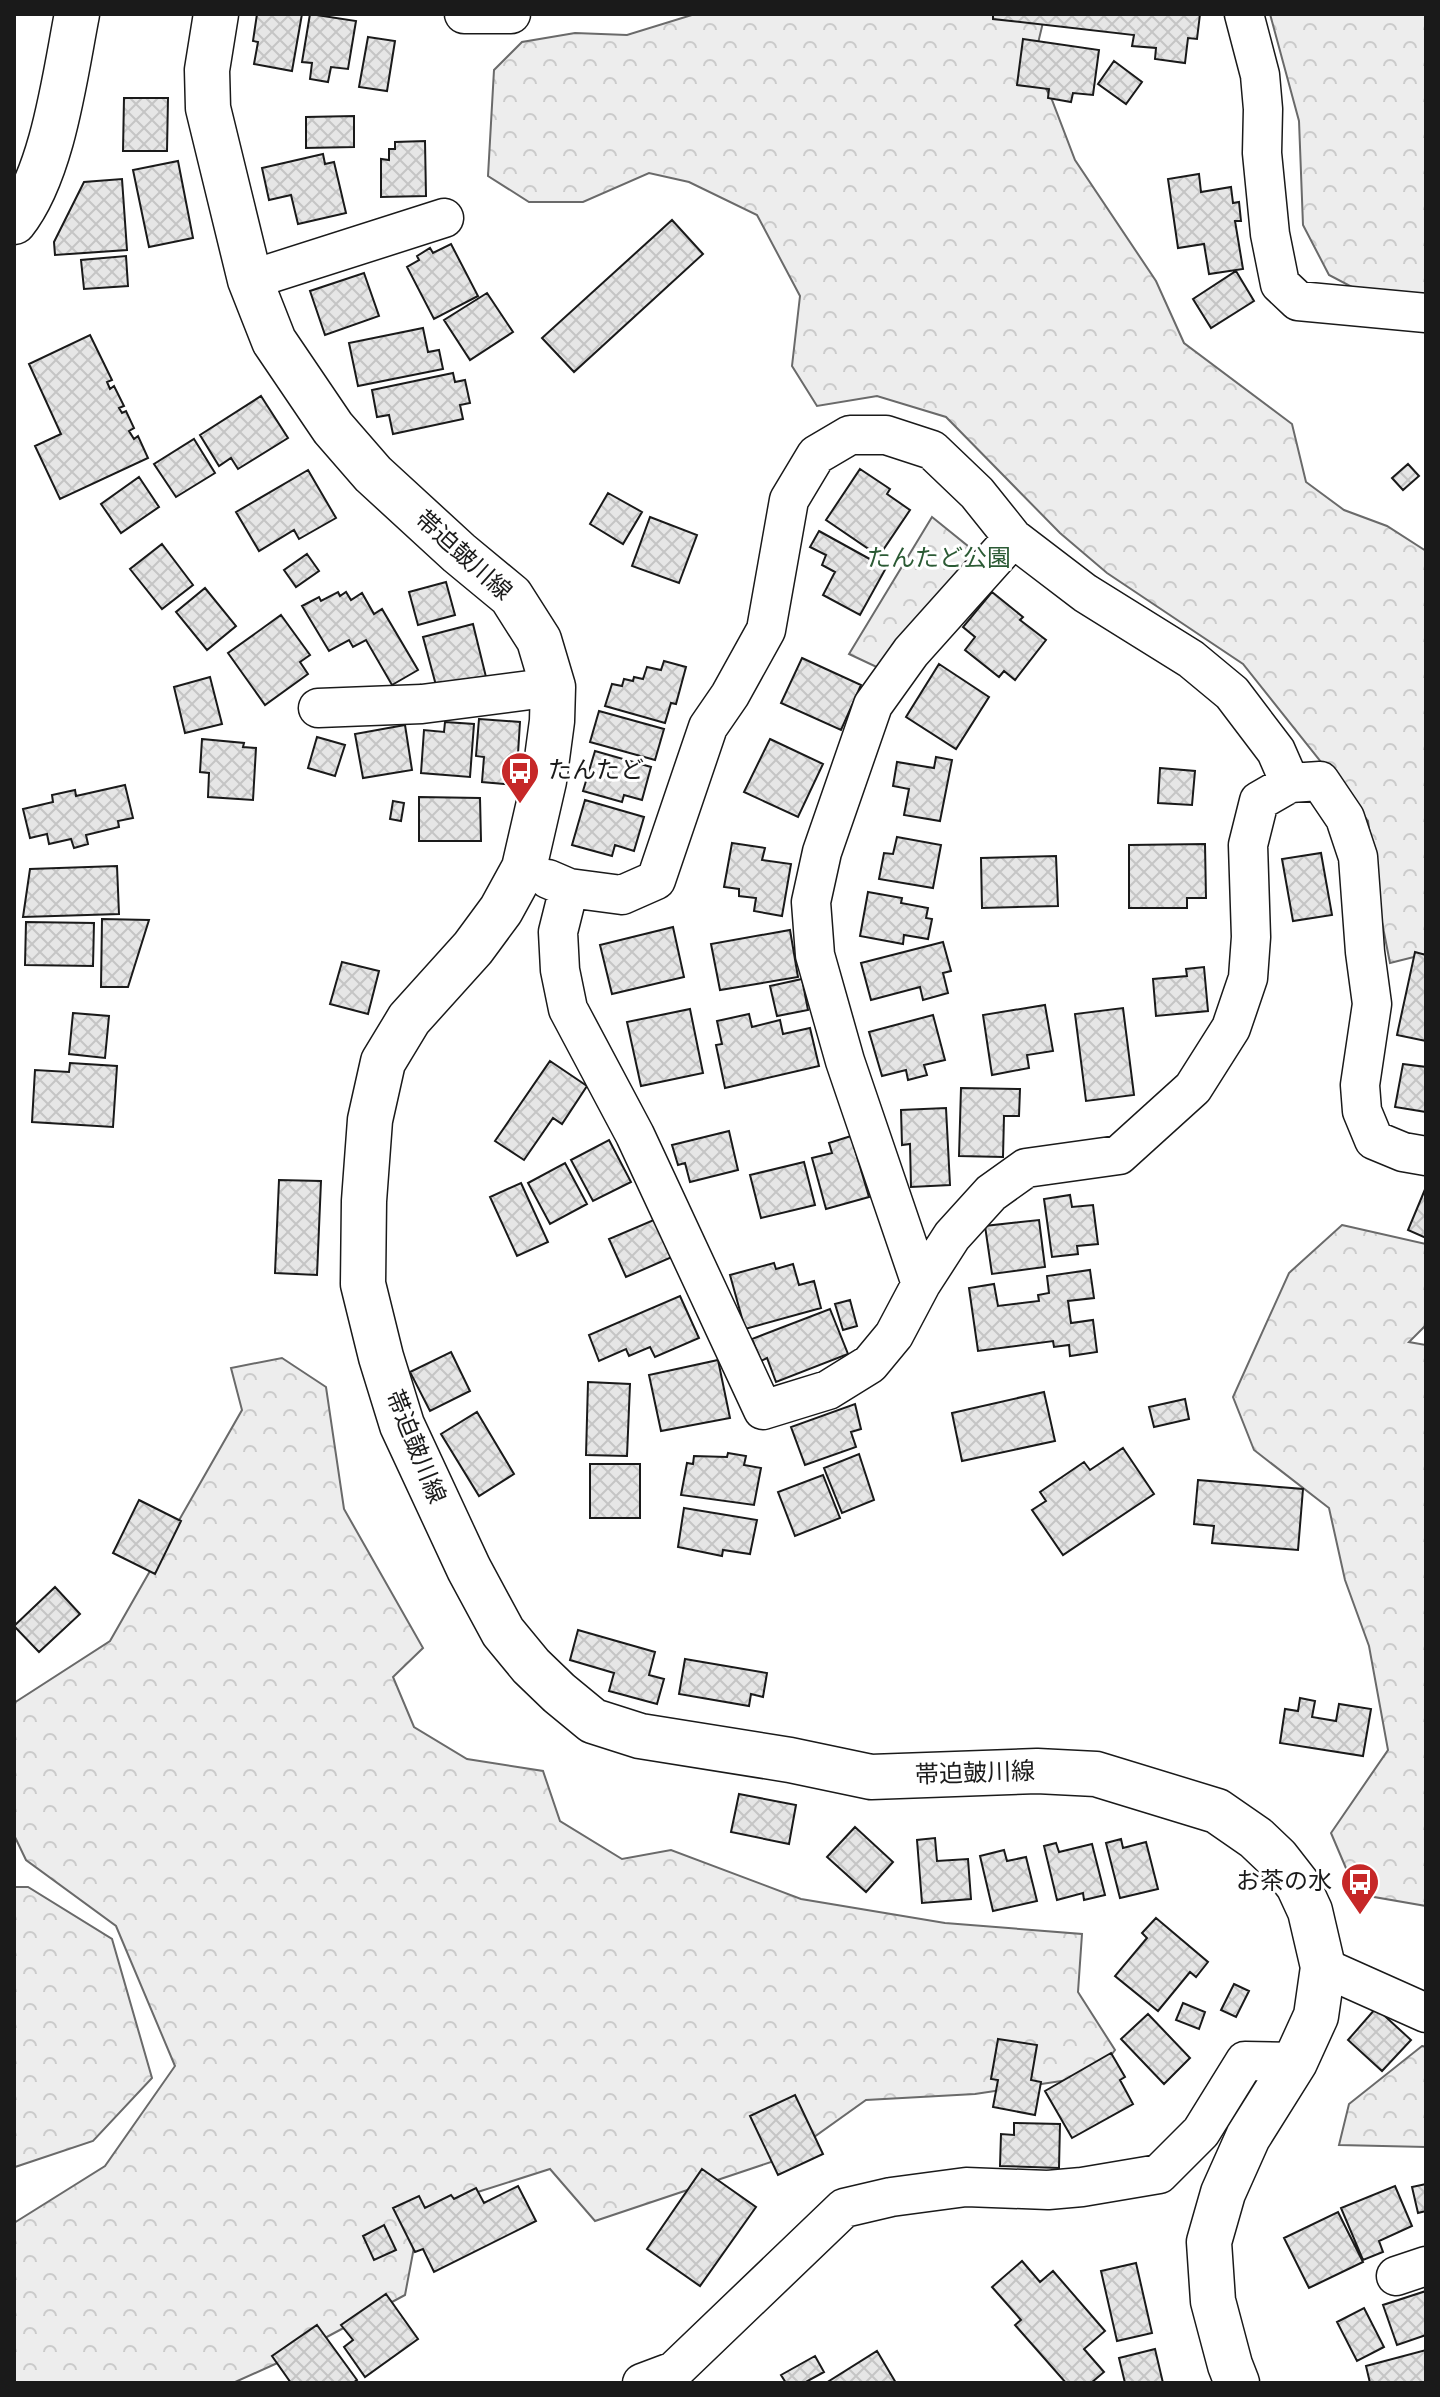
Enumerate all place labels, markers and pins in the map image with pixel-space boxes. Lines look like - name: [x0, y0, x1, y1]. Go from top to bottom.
- bus stop icon: たんたど: [499, 750, 541, 805]
- place label: たんたど: [548, 758, 644, 783]
- bus stop icon: お茶の水: [1339, 1861, 1381, 1916]
- place label: お茶の水: [1236, 1868, 1332, 1894]

